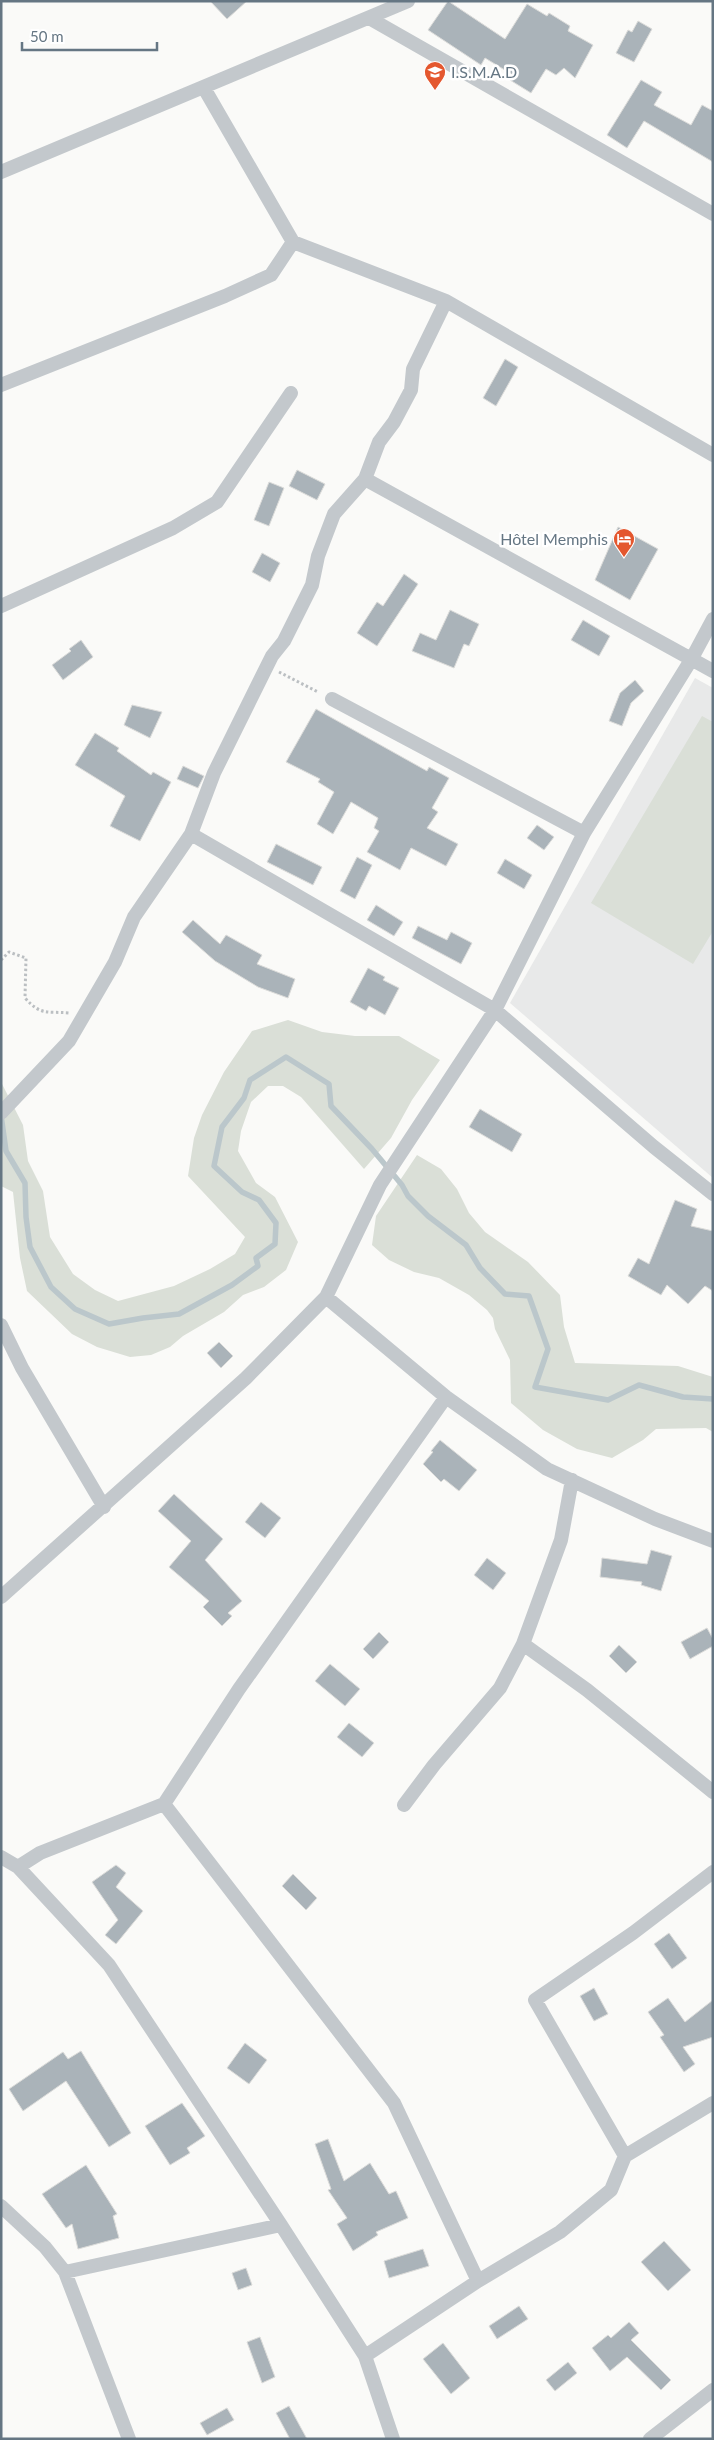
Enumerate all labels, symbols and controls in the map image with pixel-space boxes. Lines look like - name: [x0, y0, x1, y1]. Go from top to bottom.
- scale bar: [22, 20, 158, 52]
- text: 50 m: [30, 27, 64, 45]
- school or university icon: I.S.M.A.D: [423, 60, 447, 91]
- place label: I.S.M.A.D: [451, 62, 517, 81]
- hotel icon: Hôtel Memphis: [612, 527, 636, 558]
- place label: Hôtel Memphis: [500, 529, 608, 548]

